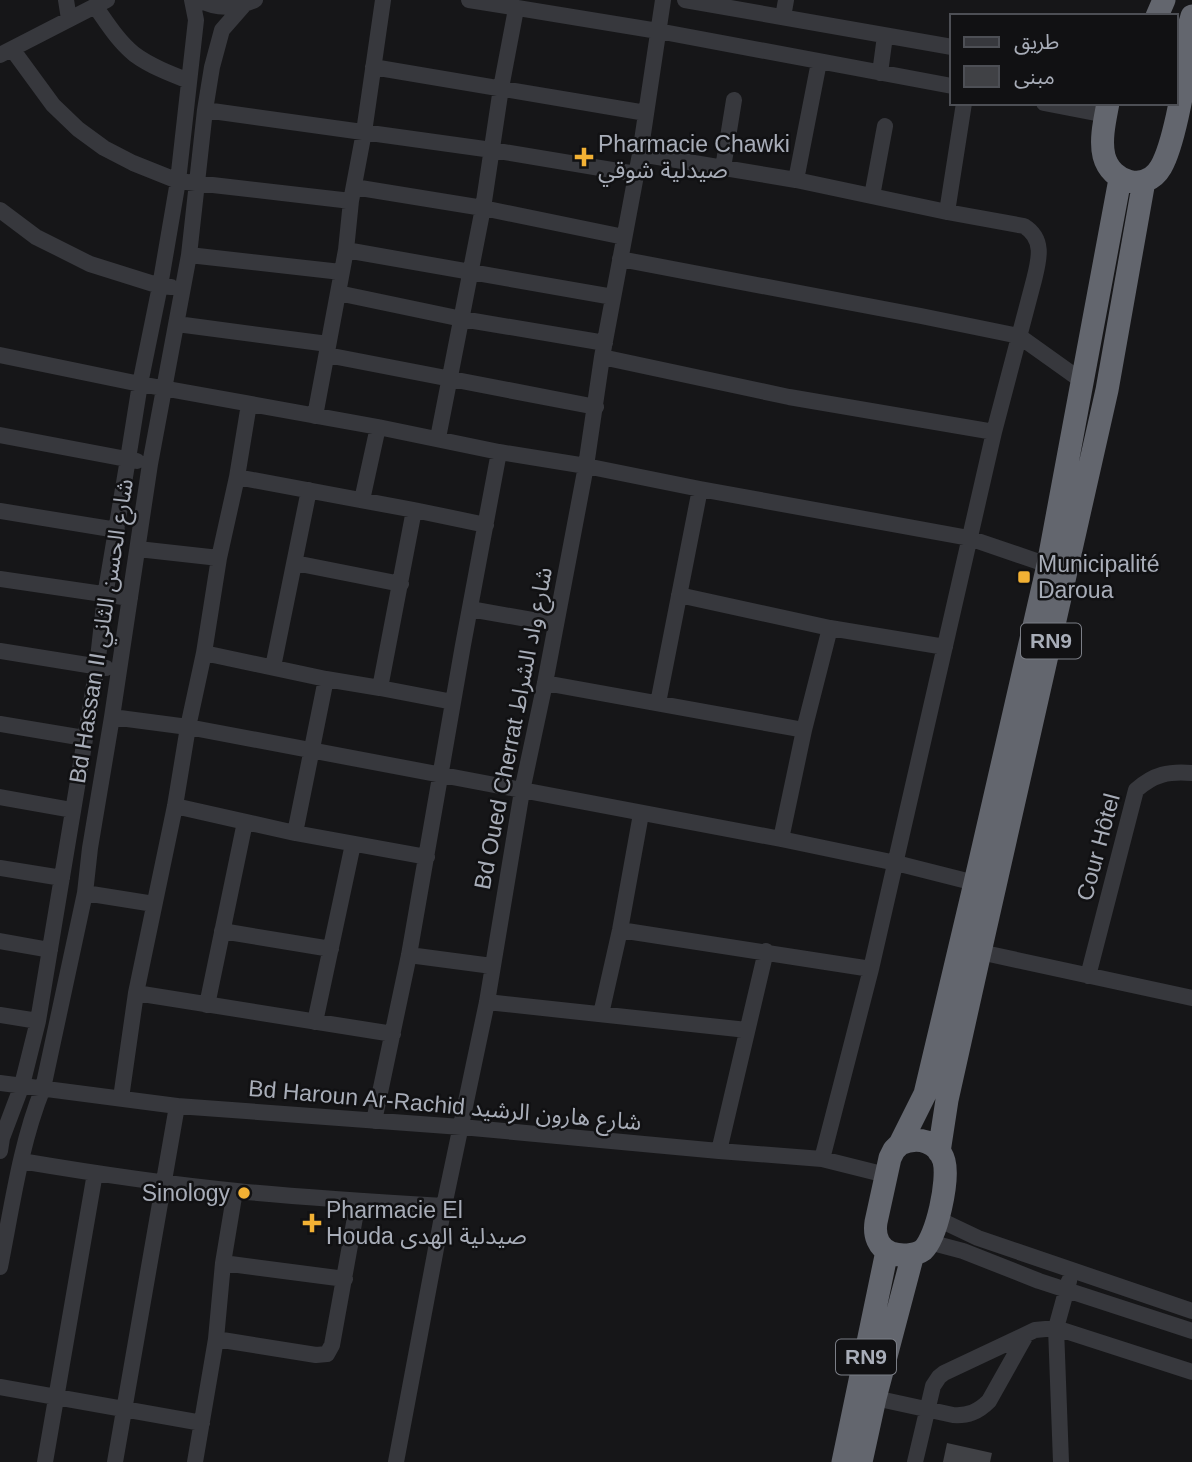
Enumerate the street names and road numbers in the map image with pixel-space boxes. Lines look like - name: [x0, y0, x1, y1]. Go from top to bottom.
- street label: Bd Hassan II شارع الحسن الثاني: [64, 477, 142, 786]
- street label: Bd Oued Cherrat شارع واد الشراط: [469, 565, 561, 892]
- road number: RN9: [1021, 624, 1081, 658]
- street label: Cour Hôtel: [1071, 791, 1125, 903]
- street label: Bd Haroun Ar-Rachid شارع هارون الرشيد: [247, 1075, 643, 1139]
- road number: RN9: [836, 1340, 896, 1374]

